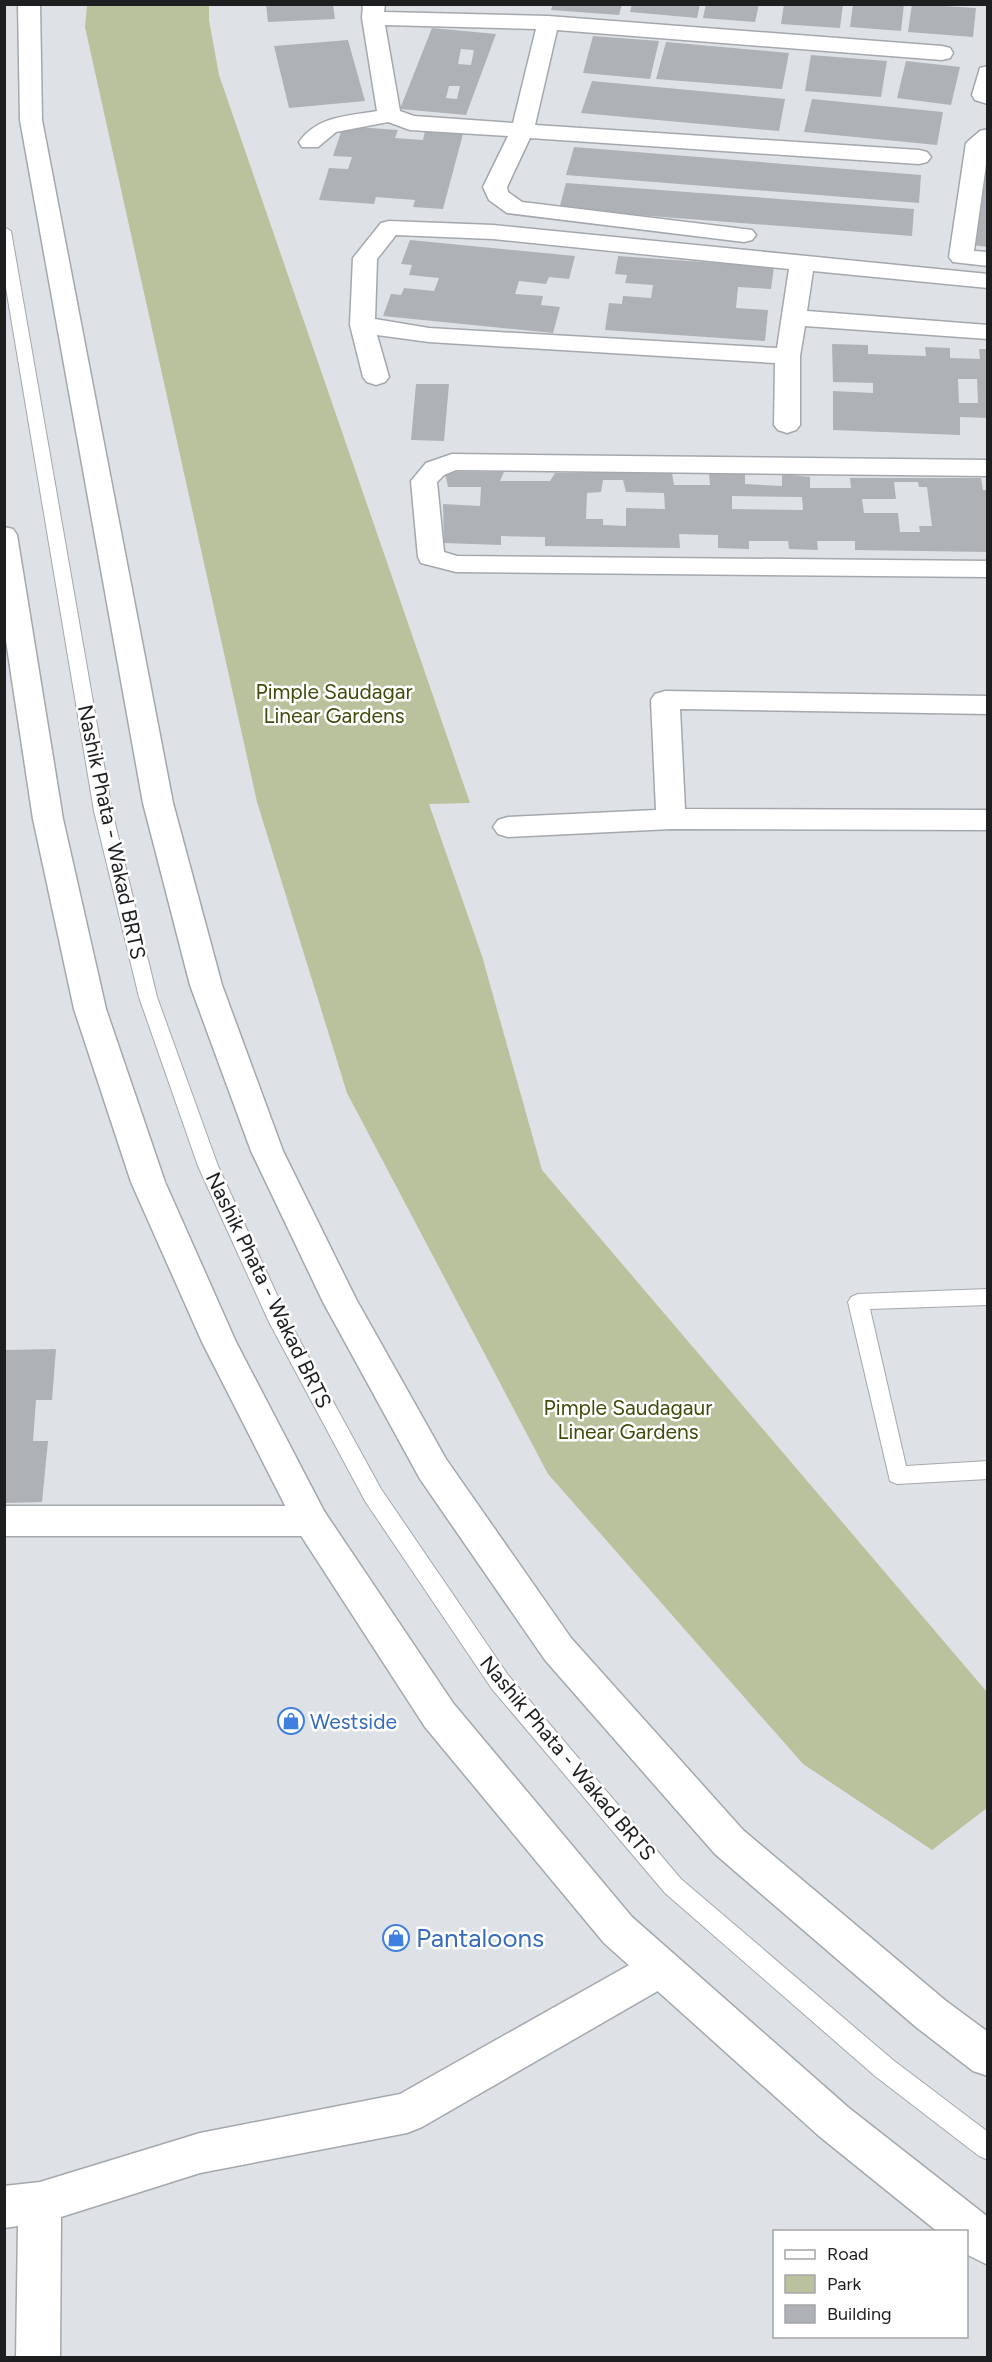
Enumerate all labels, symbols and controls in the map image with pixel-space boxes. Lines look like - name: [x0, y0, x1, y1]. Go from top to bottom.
- park label: Pimple Saudagar Linear Gardens: [255, 679, 413, 728]
- street label: Nashik Phata - Wakad BRTS: [73, 702, 151, 962]
- street label: Nashik Phata - Wakad BRTS: [201, 1168, 337, 1412]
- park label: Pimple Saudagaur Linear Gardens: [544, 1395, 712, 1444]
- street label: Nashik Phata - Wakad BRTS: [475, 1651, 661, 1865]
- shop icon: Westside: [276, 1706, 306, 1736]
- place label: Westside: [310, 1709, 397, 1734]
- place label: Pantaloons: [416, 1922, 544, 1954]
- shop icon: Pantaloons: [381, 1923, 411, 1953]
- legend: [773, 2230, 968, 2338]
- text: Road: [827, 2243, 868, 2265]
- text: Park: [827, 2273, 862, 2295]
- text: Building: [827, 2303, 892, 2325]

